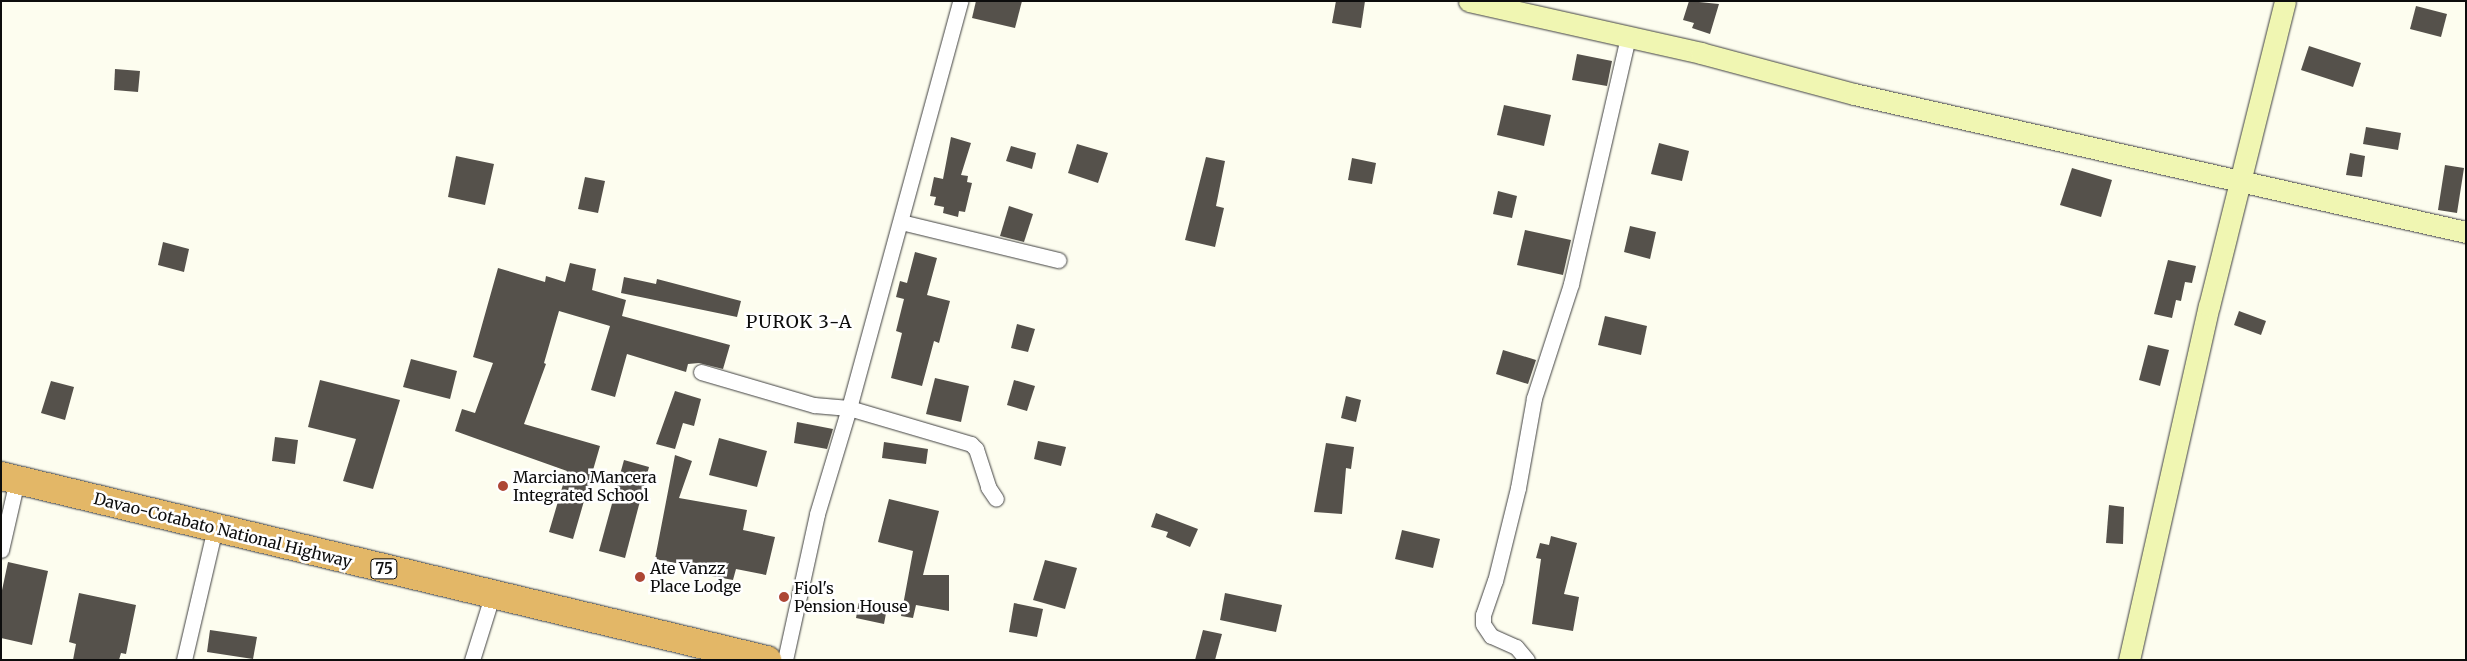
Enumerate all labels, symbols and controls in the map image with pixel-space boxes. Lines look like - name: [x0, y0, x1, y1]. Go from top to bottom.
- district label: PUROK 3-A: [745, 311, 853, 333]
- place label: Marciano Mancera Integrated School: [513, 467, 657, 505]
- marker: Marciano Mancera Integrated School: [497, 480, 509, 492]
- street label: Davao-Cotabato National Highway: [92, 489, 354, 571]
- road number: 75: [370, 556, 398, 582]
- place label: Ate Vanzz Place Lodge: [650, 558, 741, 596]
- marker: Ate Vanzz Place Lodge: [634, 571, 646, 583]
- place label: Fiol's Pension House: [794, 578, 908, 616]
- marker: Fiol's Pension House: [778, 591, 790, 603]

